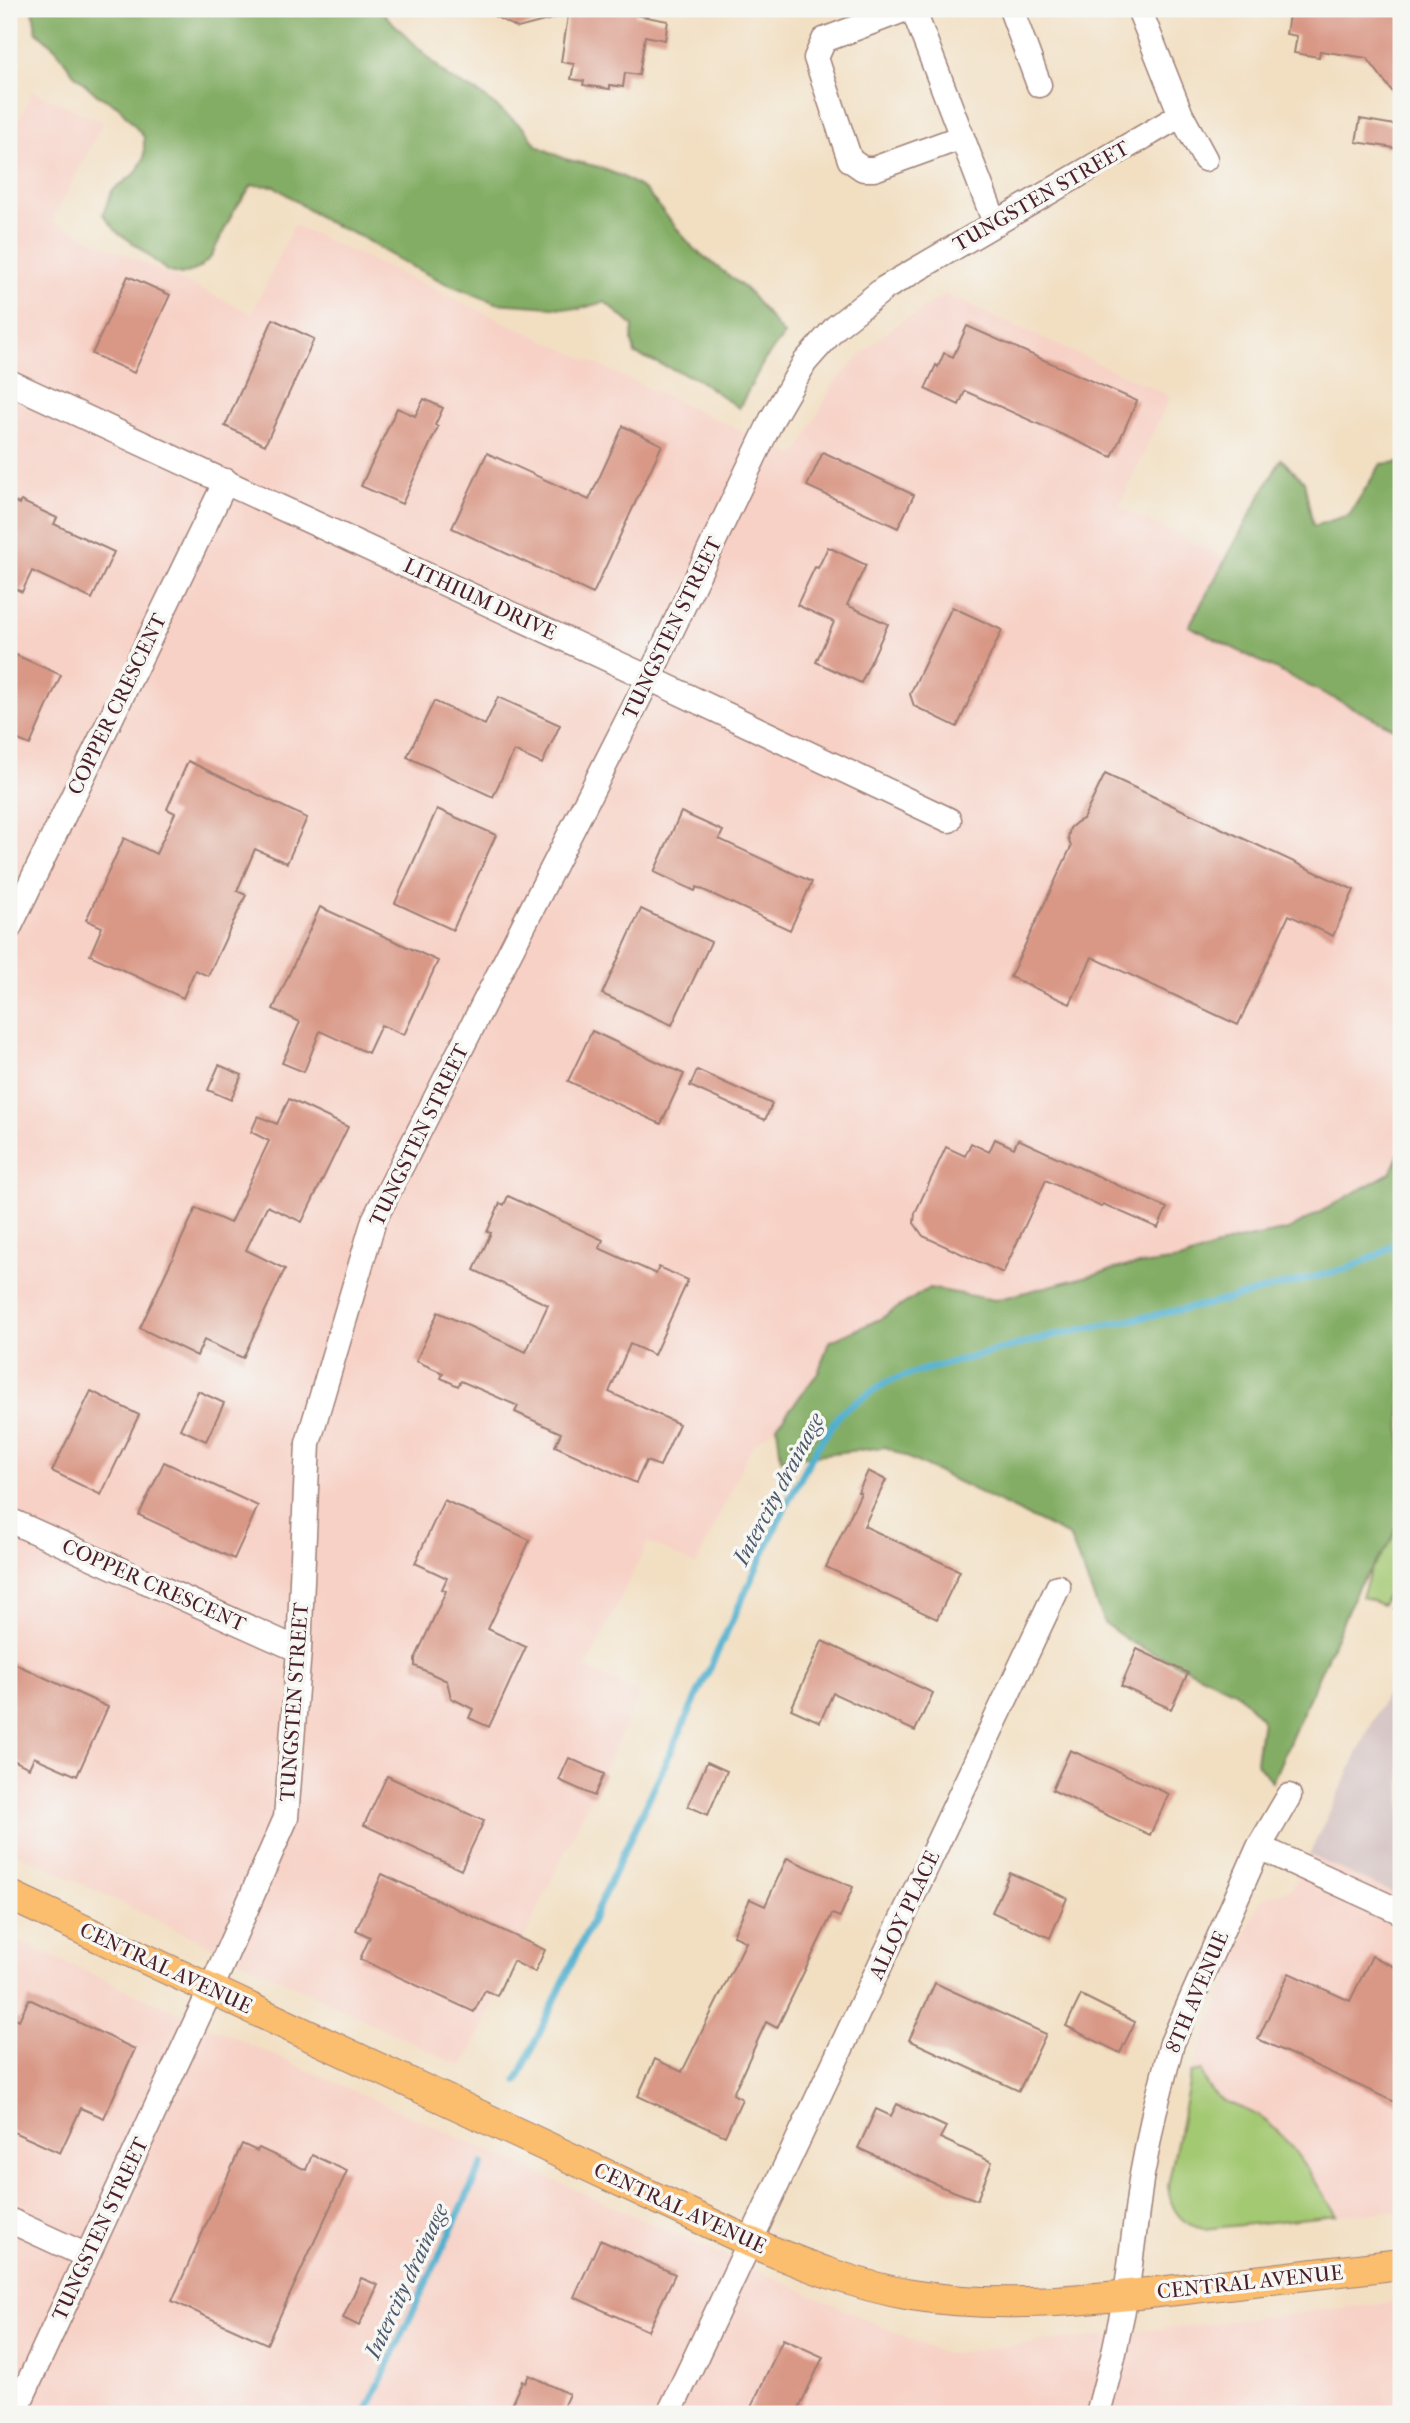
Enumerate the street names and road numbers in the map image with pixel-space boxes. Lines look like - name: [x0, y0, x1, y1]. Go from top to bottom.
- street label: TUNGSTEN STREET: [949, 135, 1134, 256]
- street label: TUNGSTEN STREET: [618, 532, 727, 723]
- street label: LITHIUM DRIVE: [400, 553, 560, 645]
- street label: COPPER CRESCENT: [63, 609, 172, 798]
- street label: TUNGSTEN STREET: [365, 1039, 474, 1230]
- street label: COPPER CRESCENT: [59, 1534, 250, 1637]
- street label: TUNGSTEN STREET: [275, 1601, 313, 1802]
- street label: ALLOY PLACE: [863, 1847, 944, 1984]
- street label: CENTRAL AVENUE: [76, 1918, 256, 2018]
- street label: 8TH AVENUE: [1161, 1927, 1233, 2056]
- street label: TUNGSTEN STREET: [47, 2133, 153, 2324]
- street label: CENTRAL AVENUE: [590, 2158, 770, 2258]
- street label: CENTRAL AVENUE: [1156, 2260, 1344, 2304]

